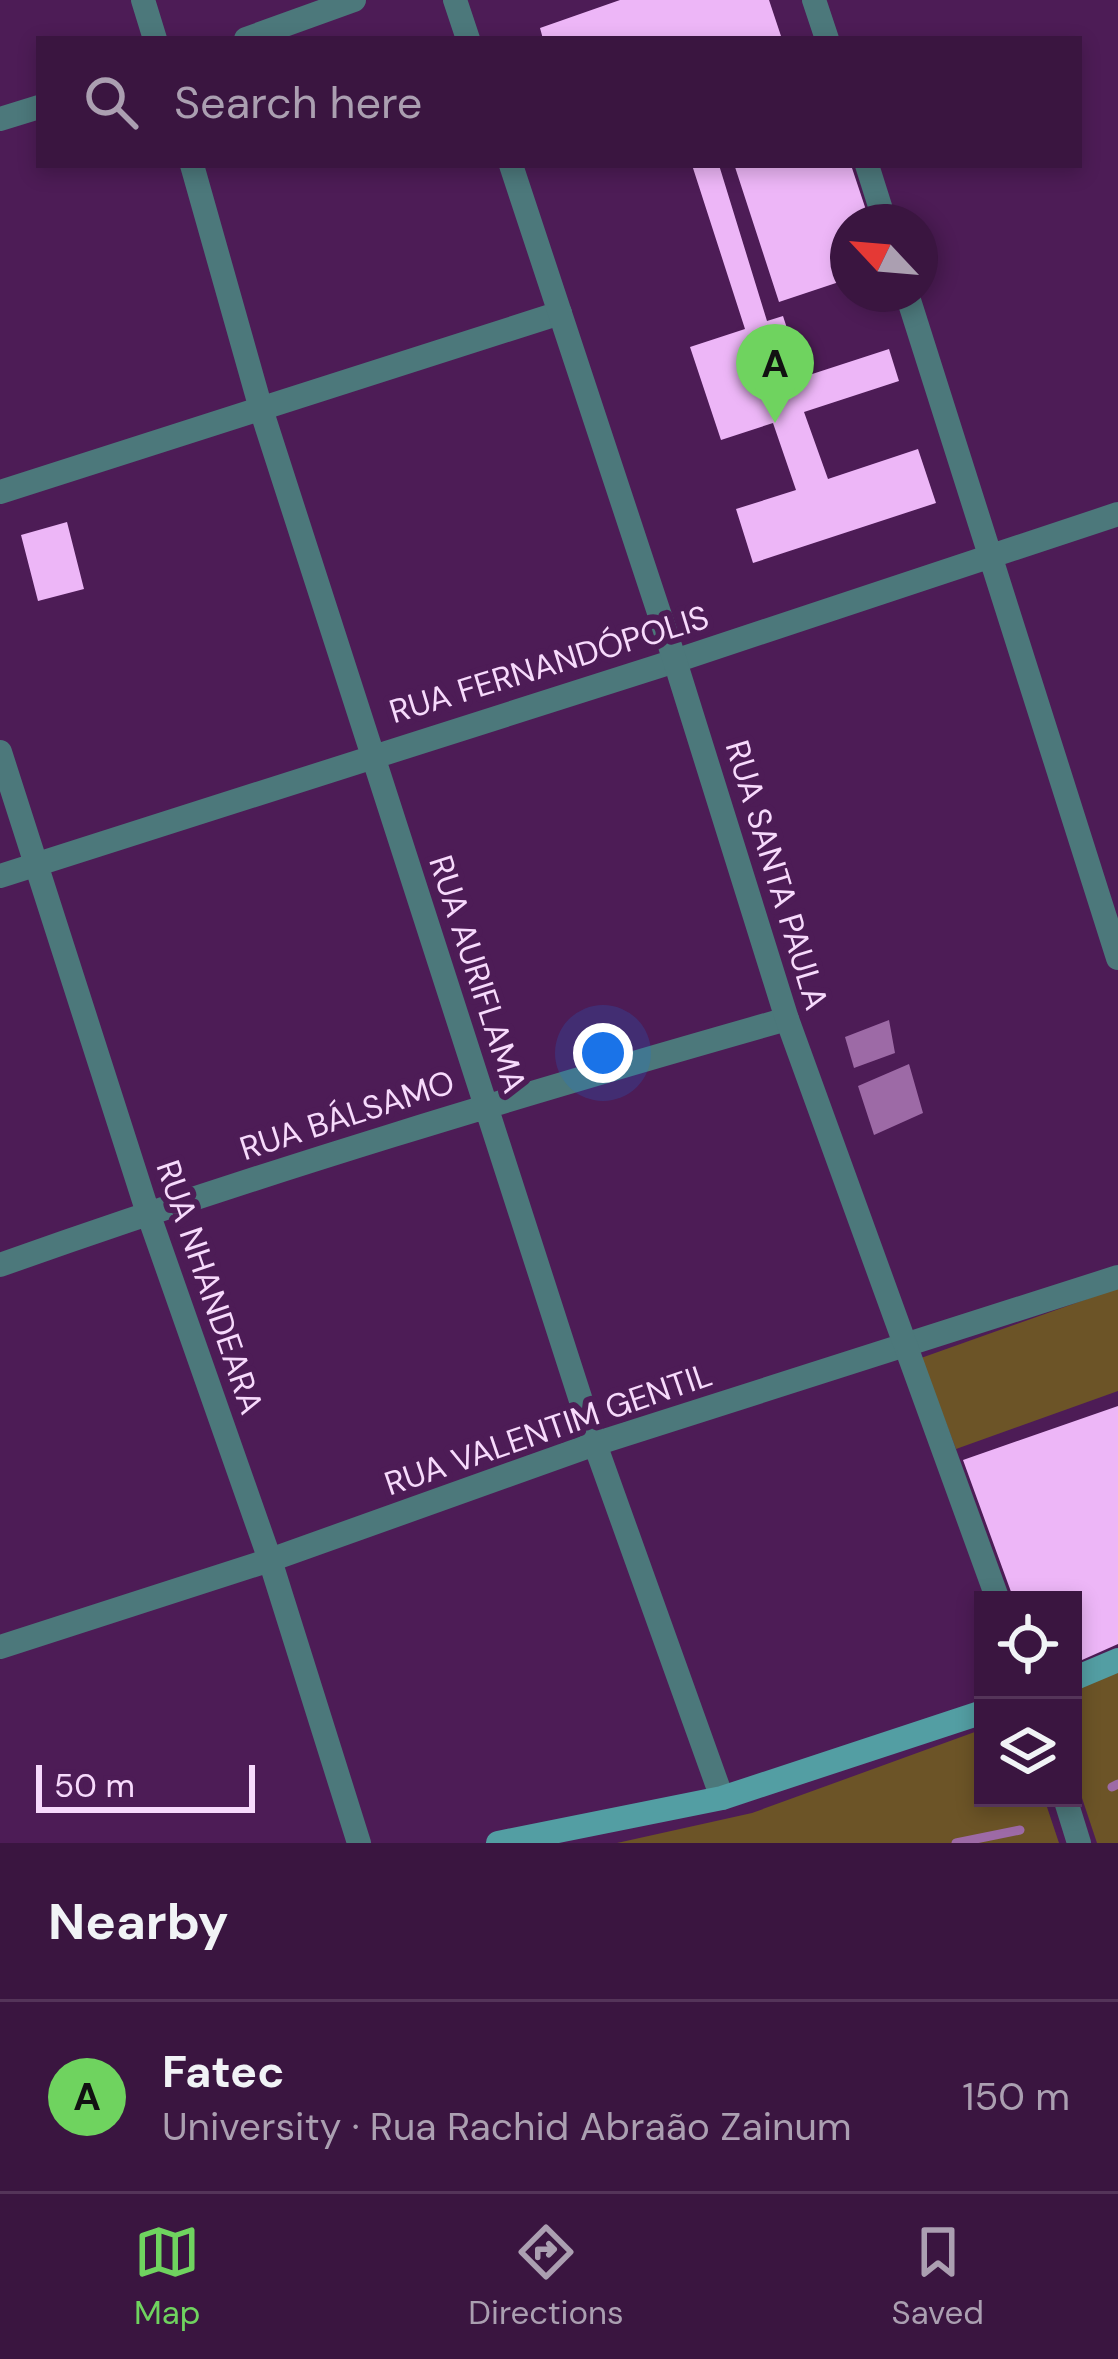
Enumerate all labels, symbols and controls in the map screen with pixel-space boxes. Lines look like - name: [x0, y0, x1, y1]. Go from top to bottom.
- search box: [36, 36, 1082, 168]
- icon: search: [78, 69, 144, 135]
- text: Search here: [174, 73, 422, 132]
- north arrow: [830, 204, 938, 312]
- pin: A: [736, 324, 814, 423]
- street label: RUA FERNANDÓPOLIS: [384, 595, 714, 733]
- street label: RUA SANTA PAULA: [716, 735, 838, 1015]
- street label: RUA AURIFLAMA: [419, 850, 537, 1098]
- your location: [573, 1023, 633, 1083]
- street label: RUA BÁLSAMO: [234, 1060, 460, 1170]
- street label: RUA NHANDEARA: [146, 1154, 274, 1420]
- street label: RUA VALENTIM GENTIL: [379, 1353, 717, 1505]
- map controls: [974, 1591, 1082, 1807]
- button: locate: [974, 1591, 1082, 1699]
- button: layers: [974, 1699, 1082, 1807]
- scale bar: [36, 1759, 255, 1812]
- text: 50 m: [54, 1764, 135, 1807]
- text: Nearby: [48, 1888, 229, 1955]
- text: Fatec: [162, 2042, 285, 2101]
- text: A: [73, 2071, 101, 2122]
- text: 150 m: [962, 2071, 1070, 2122]
- text: University · Rua Rachid Abraão Zainum: [162, 2101, 852, 2152]
- tab: Map: [134, 2219, 200, 2334]
- tab: Directions: [468, 2219, 624, 2334]
- tab: Saved: [892, 2219, 984, 2334]

